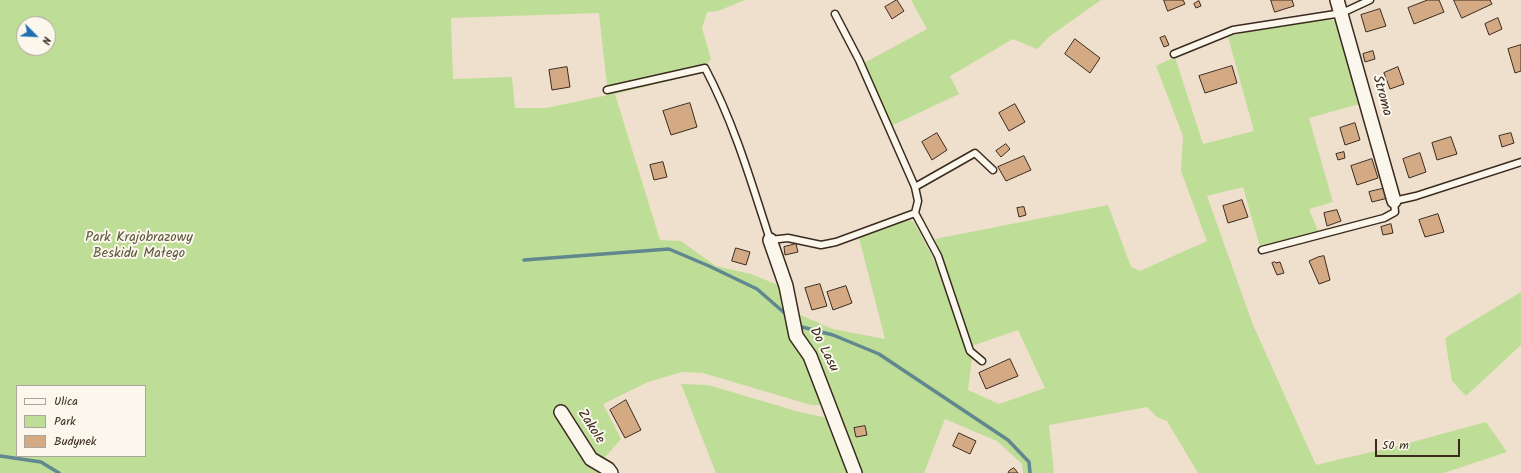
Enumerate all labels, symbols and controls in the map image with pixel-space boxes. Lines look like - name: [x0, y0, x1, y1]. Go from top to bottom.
- north arrow: [16, 16, 56, 56]
- text: N: [36, 34, 56, 47]
- street label: Stroma: [1368, 74, 1394, 118]
- park label: Park Krajobrazowy Beskidu Małego: [85, 231, 193, 264]
- street label: Do Lasu: [805, 325, 841, 375]
- legend: [16, 385, 146, 457]
- text: Ulica: [54, 392, 78, 411]
- street label: Zakole: [573, 407, 607, 447]
- text: Park: [54, 412, 76, 431]
- scale bar: [1377, 431, 1462, 457]
- text: Budynek: [54, 432, 96, 451]
- text: 50 m: [1382, 436, 1409, 455]

